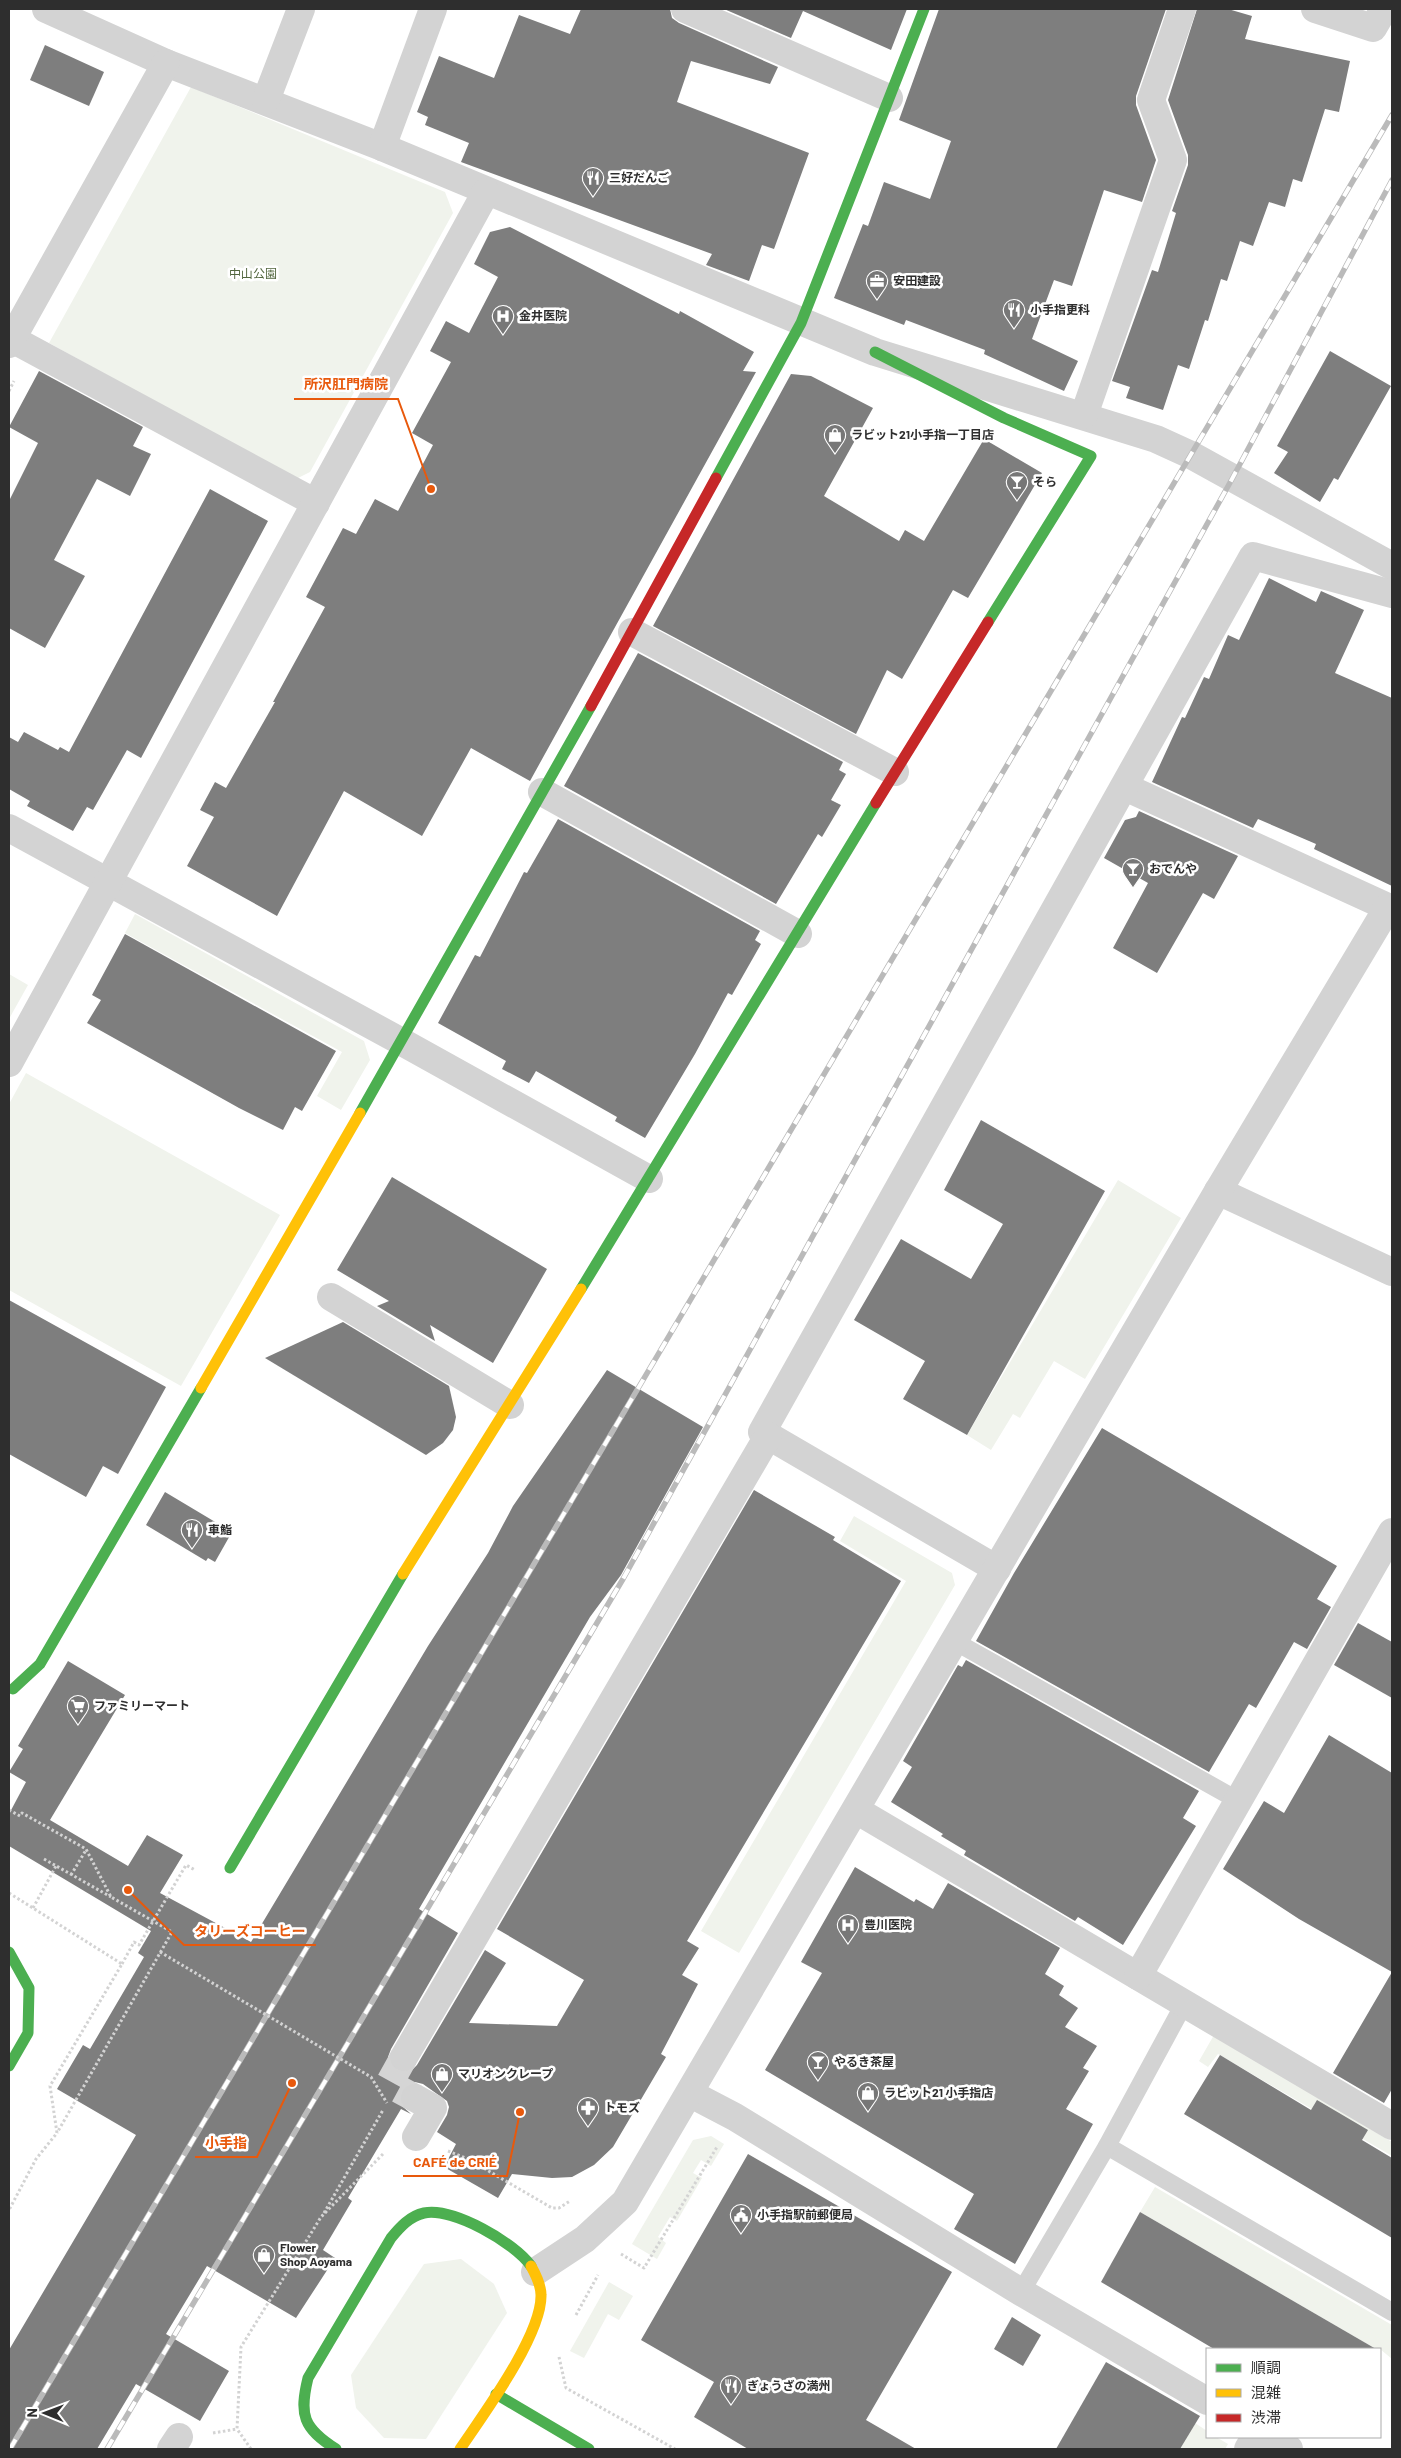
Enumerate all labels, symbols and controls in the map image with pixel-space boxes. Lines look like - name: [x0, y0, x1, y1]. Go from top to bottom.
- restaurant icon: 三好だんご: [581, 166, 605, 197]
- place label: 三好だんご: [609, 170, 669, 184]
- park label: 中山公園: [229, 266, 277, 280]
- office icon: 安田建設: [865, 269, 889, 300]
- place label: 安田建設: [893, 273, 941, 287]
- restaurant icon: 小手指更科: [1002, 298, 1026, 329]
- place label: 小手指更科: [1030, 302, 1090, 316]
- hospital icon: 金井医院: [491, 304, 515, 335]
- place label: 金井医院: [519, 308, 567, 322]
- callout: 所沢肛門病院: [294, 370, 398, 399]
- text: 所沢肛門病院: [304, 375, 388, 392]
- shop icon: ラビット21小手指一丁目店: [823, 423, 847, 454]
- place label: ラビット21小手指一丁目店: [851, 427, 994, 441]
- bar icon: そら: [1005, 470, 1029, 501]
- place label: そら: [1033, 474, 1057, 488]
- bar icon: おでんや: [1121, 857, 1145, 888]
- place label: おでんや: [1149, 861, 1197, 875]
- restaurant icon: 車鮨: [180, 1518, 204, 1549]
- place label: 車鮨: [208, 1522, 232, 1536]
- supermarket icon: ファミリーマート: [66, 1694, 90, 1725]
- place label: ファミリーマート: [94, 1698, 190, 1712]
- hospital icon: 豊川医院: [836, 1913, 860, 1944]
- callout: タリーズコーヒー: [184, 1916, 316, 1945]
- place label: 豊川医院: [864, 1917, 912, 1931]
- text: タリーズコーヒー: [194, 1922, 306, 1939]
- bar icon: やるき茶屋: [806, 2050, 830, 2081]
- place label: やるき茶屋: [834, 2054, 894, 2068]
- shop icon: マリオンクレープ: [430, 2062, 454, 2093]
- place label: マリオンクレープ: [458, 2066, 553, 2080]
- shop icon: ラビット21 小手指店: [856, 2081, 880, 2112]
- place label: ラビット21 小手指店: [884, 2085, 993, 2099]
- pharmacy icon: トモズ: [576, 2096, 600, 2127]
- place label: トモズ: [604, 2100, 640, 2114]
- callout: 小手指: [195, 2128, 257, 2157]
- text: 小手指: [205, 2134, 247, 2151]
- callout: CAFÉ de CRIÉ: [403, 2147, 507, 2176]
- text: CAFÉ de CRIÉ: [413, 2153, 497, 2170]
- public building icon: 小手指駅前郵便局: [729, 2203, 753, 2234]
- place label: 小手指駅前郵便局: [757, 2207, 853, 2221]
- place label: Flower Shop Aoyama: [280, 2240, 352, 2268]
- shop icon: Flower Shop Aoyama: [252, 2243, 276, 2274]
- legend: [1206, 2348, 1381, 2438]
- text: 順調: [1251, 2358, 1281, 2376]
- restaurant icon: ぎょうざの満州: [719, 2374, 743, 2405]
- place label: ぎょうざの満州: [747, 2378, 830, 2392]
- text: 混雑: [1251, 2383, 1281, 2401]
- north arrow: [20, 2388, 70, 2438]
- text: N: [23, 2408, 40, 2418]
- text: 渋滞: [1251, 2408, 1281, 2426]

